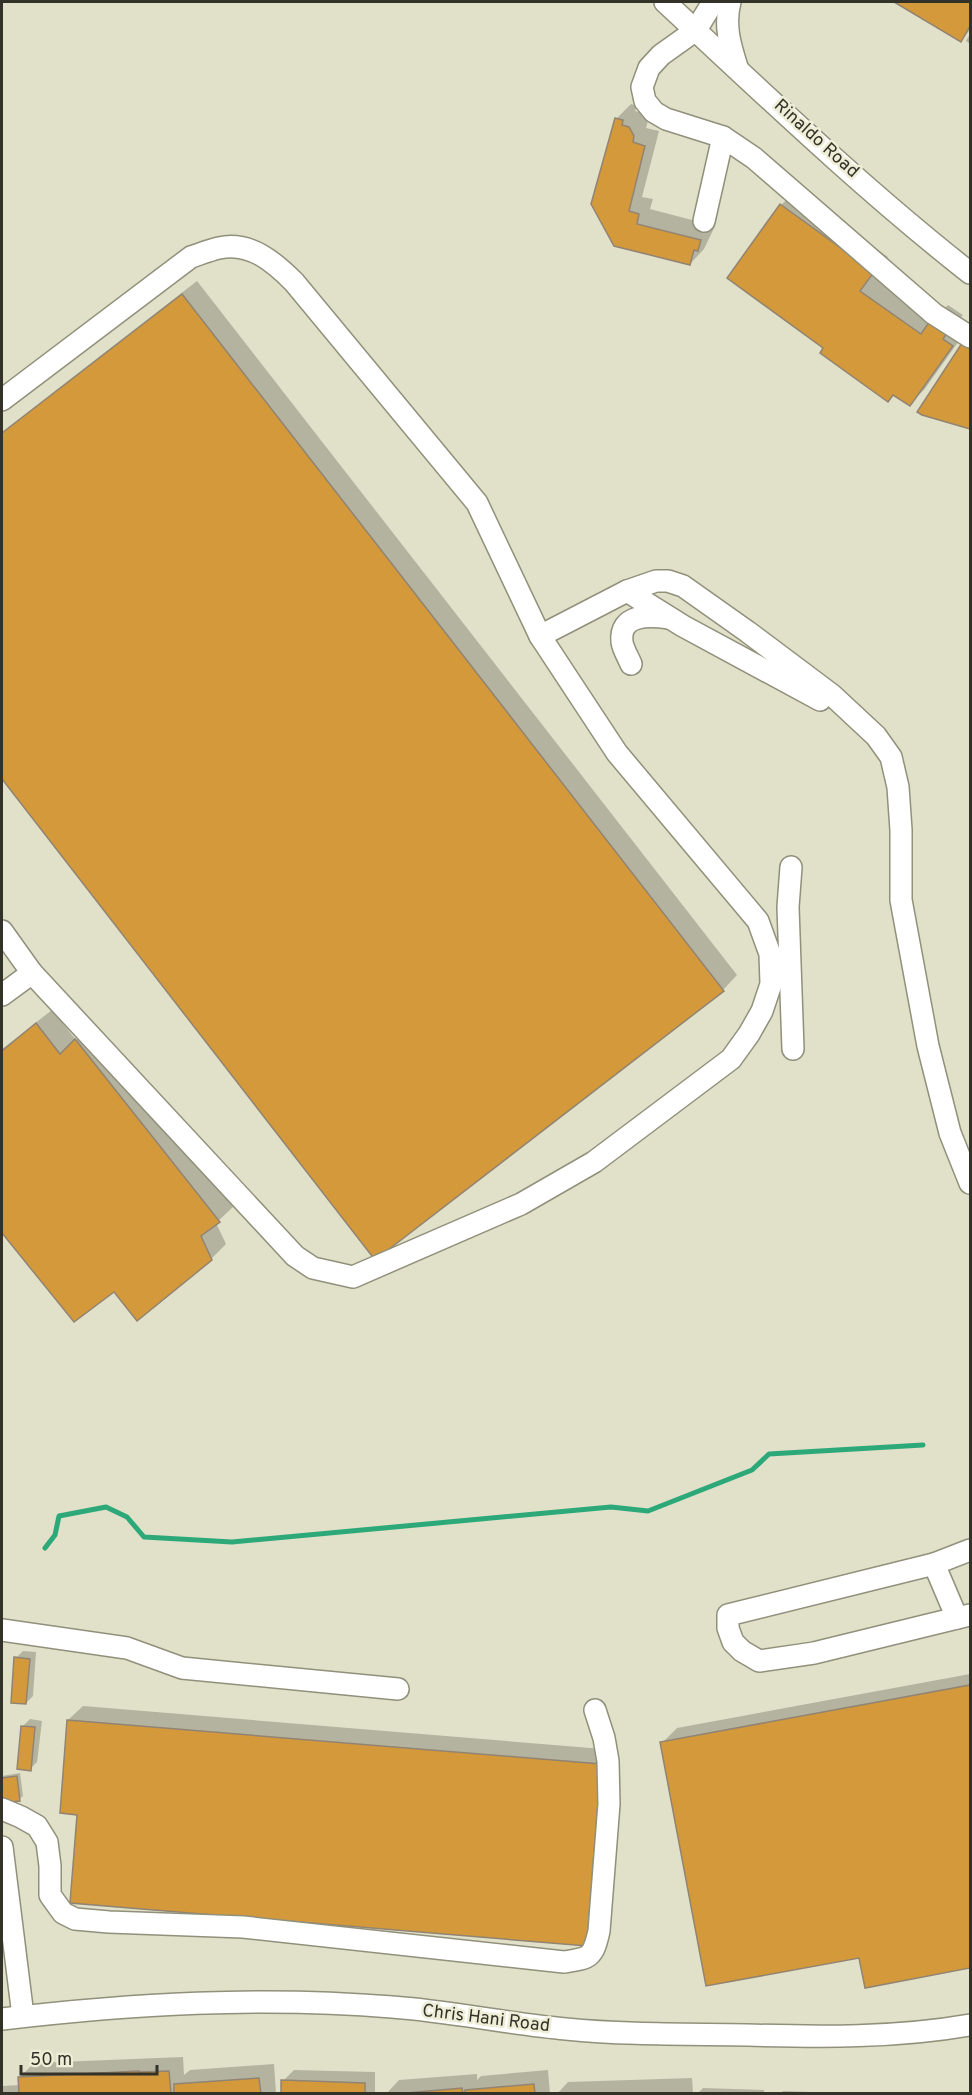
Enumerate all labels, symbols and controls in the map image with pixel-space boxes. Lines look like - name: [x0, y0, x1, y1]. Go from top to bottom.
- street label: Rinaldo Road: [769, 95, 863, 183]
- street label: Chris Hani Road: [421, 2000, 551, 2038]
- scale bar: [21, 2038, 158, 2076]
- text: 50 m: [30, 2049, 72, 2072]

